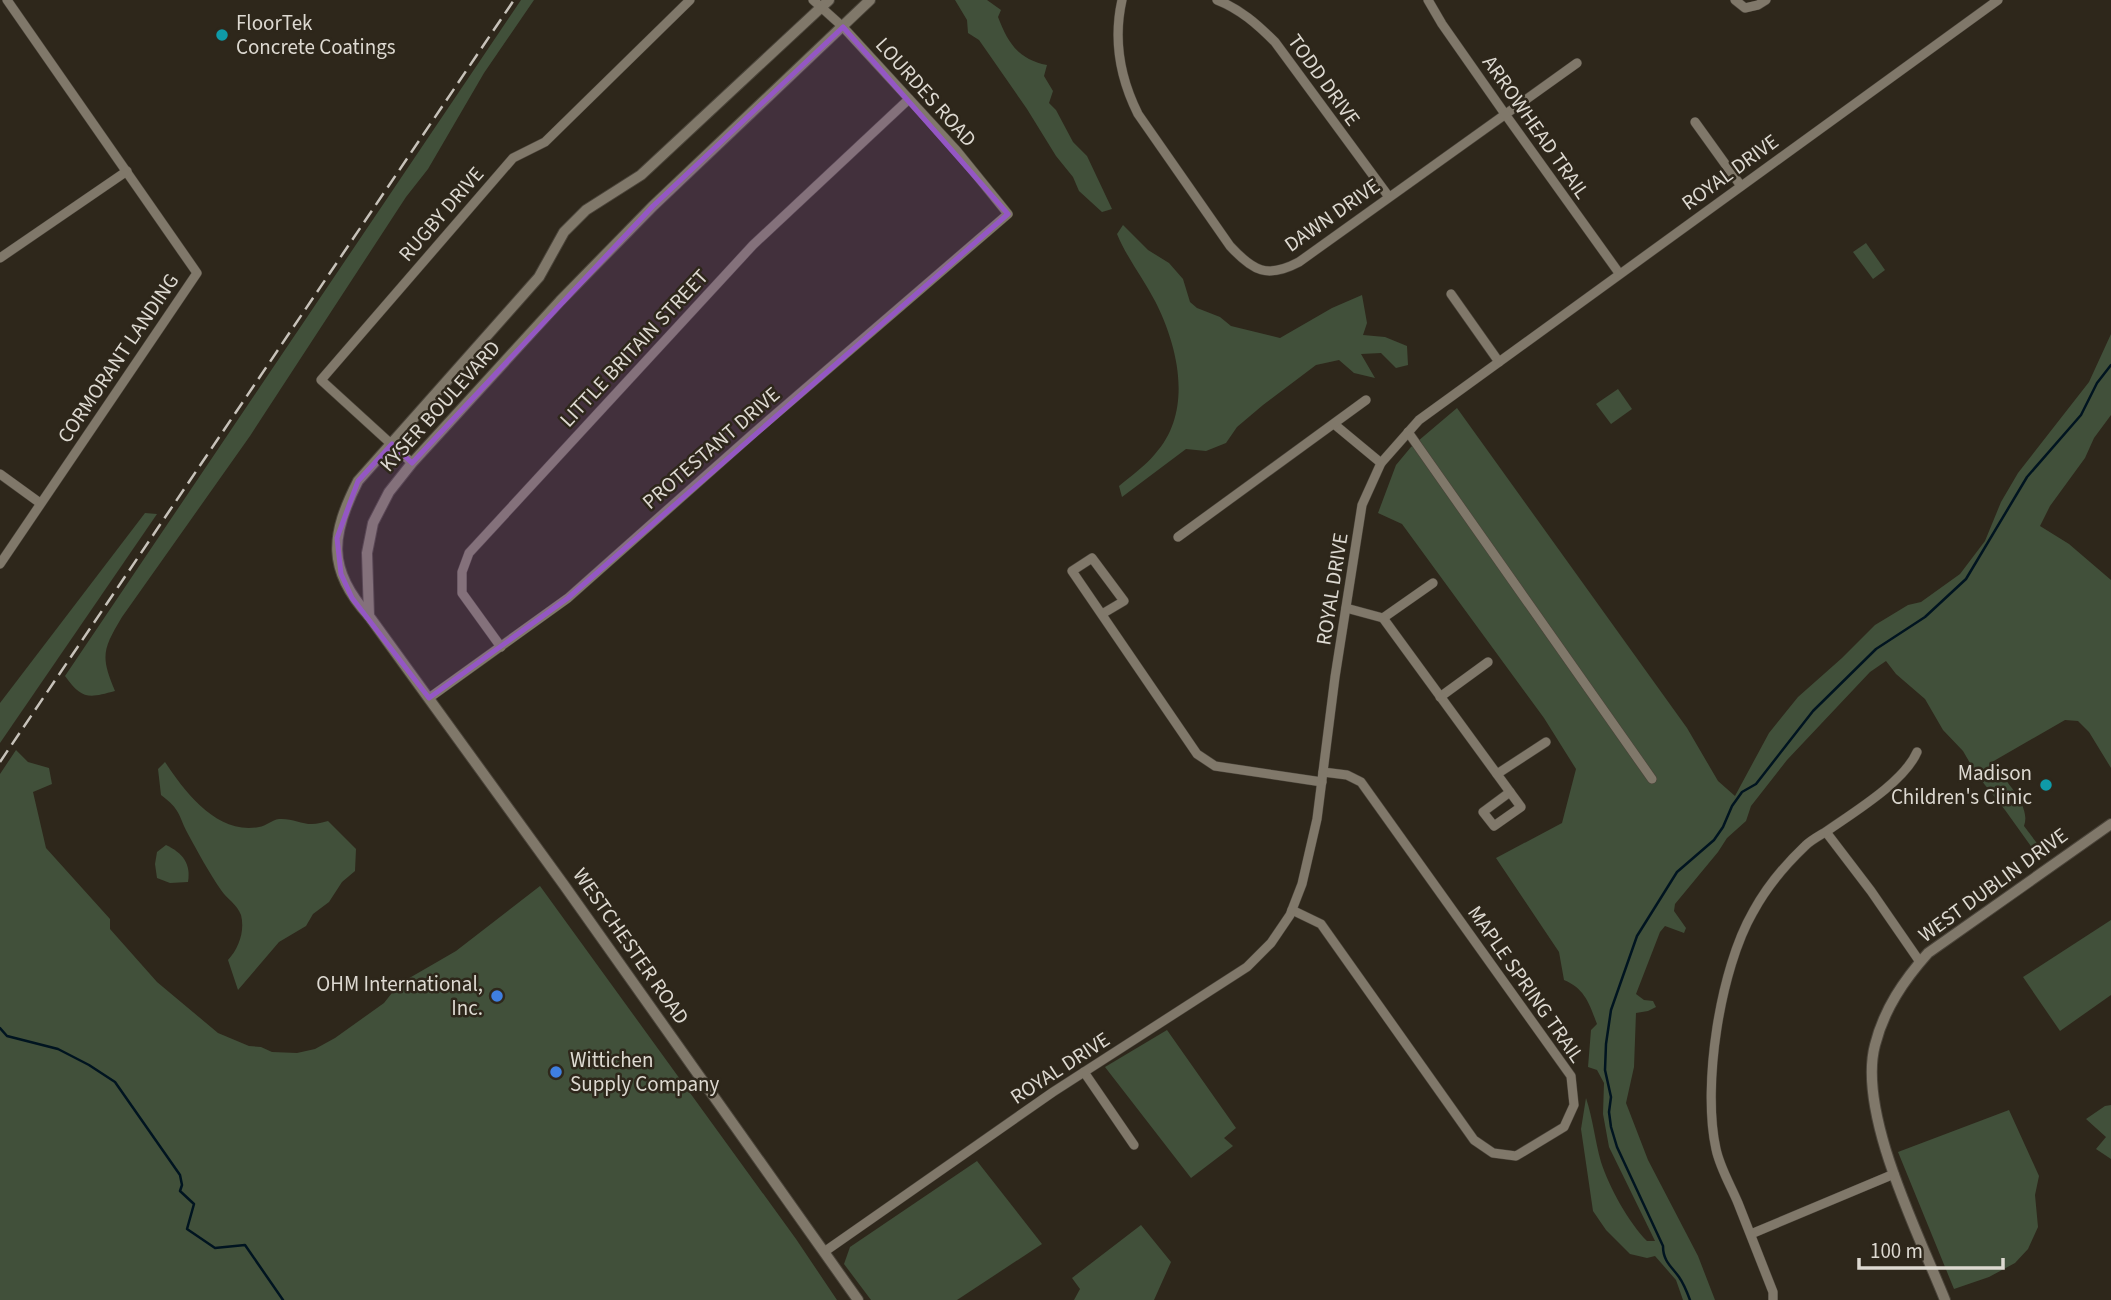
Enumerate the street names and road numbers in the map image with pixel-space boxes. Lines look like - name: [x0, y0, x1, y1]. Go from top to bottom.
- street label: TODD DRIVE: [1280, 28, 1368, 132]
- street label: LOURDES ROAD: [869, 31, 983, 153]
- street label: ARROWHEAD TRAIL: [1475, 49, 1597, 205]
- street label: ROYAL DRIVE: [1675, 127, 1785, 217]
- street label: RUGBY DRIVE: [391, 160, 491, 268]
- street label: DAWN DRIVE: [1278, 171, 1386, 259]
- street label: LITTLE BRITAIN STREET: [553, 262, 715, 434]
- street label: CORMORANT LANDING: [50, 267, 186, 449]
- street label: KYSER BOULEVARD: [373, 334, 507, 478]
- street label: PROTESTANT DRIVE: [636, 380, 786, 516]
- street label: ROYAL DRIVE: [1308, 531, 1356, 647]
- street label: WEST DUBLIN DRIVE: [1912, 820, 2074, 950]
- street label: WESTCHESTER ROAD: [566, 862, 696, 1030]
- street label: MAPLE SPRING TRAIL: [1460, 899, 1592, 1069]
- street label: ROYAL DRIVE: [1004, 1025, 1116, 1111]

